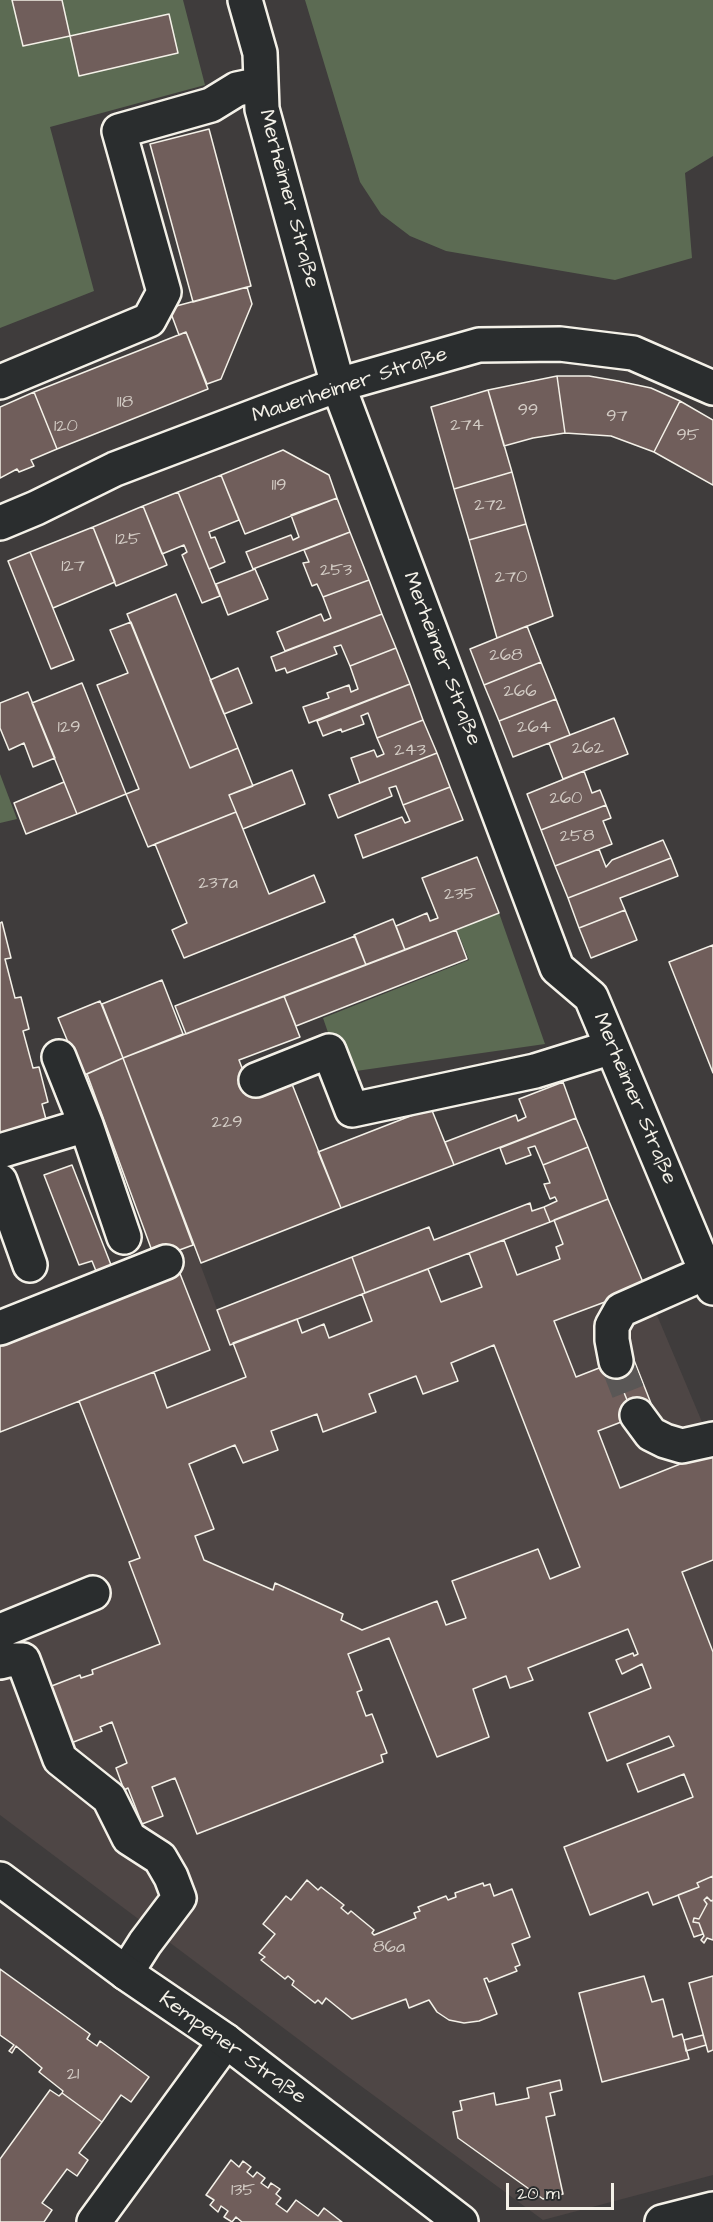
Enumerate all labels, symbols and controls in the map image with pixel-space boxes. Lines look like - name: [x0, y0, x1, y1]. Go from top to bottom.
- street label: Merheimer Straße: [252, 107, 324, 291]
- street label: Mauenheimer Straße: [249, 343, 451, 429]
- house number: 118: [117, 392, 133, 414]
- house number: 99: [518, 400, 538, 422]
- house number: 97: [606, 406, 628, 428]
- house number: 274: [450, 415, 484, 437]
- house number: 120: [54, 416, 78, 438]
- house number: 95: [677, 425, 699, 447]
- house number: 119: [272, 475, 286, 497]
- house number: 272: [474, 495, 506, 517]
- house number: 125: [115, 529, 141, 551]
- house number: 127: [61, 556, 85, 578]
- house number: 253: [320, 560, 352, 582]
- house number: 270: [495, 567, 527, 589]
- street label: Merheimer Straße: [396, 569, 486, 749]
- house number: 268: [489, 645, 523, 667]
- house number: 266: [504, 681, 536, 703]
- house number: 129: [58, 717, 80, 739]
- house number: 264: [517, 717, 551, 739]
- house number: 262: [572, 738, 604, 760]
- house number: 243: [394, 740, 426, 762]
- house number: 260: [550, 788, 582, 810]
- house number: 258: [560, 826, 594, 848]
- house number: 237a: [198, 873, 238, 895]
- house number: 235: [444, 884, 476, 906]
- street label: Merheimer Straße: [587, 1010, 681, 1188]
- house number: 229: [212, 1112, 242, 1134]
- house number: 86a: [373, 1937, 405, 1959]
- street label: Kempener Straße: [153, 1987, 311, 2111]
- house number: 21: [67, 2064, 79, 2086]
- scale bar: [509, 2171, 617, 2209]
- house number: 135: [231, 2180, 255, 2202]
- text: 20 m: [517, 2181, 560, 2206]

